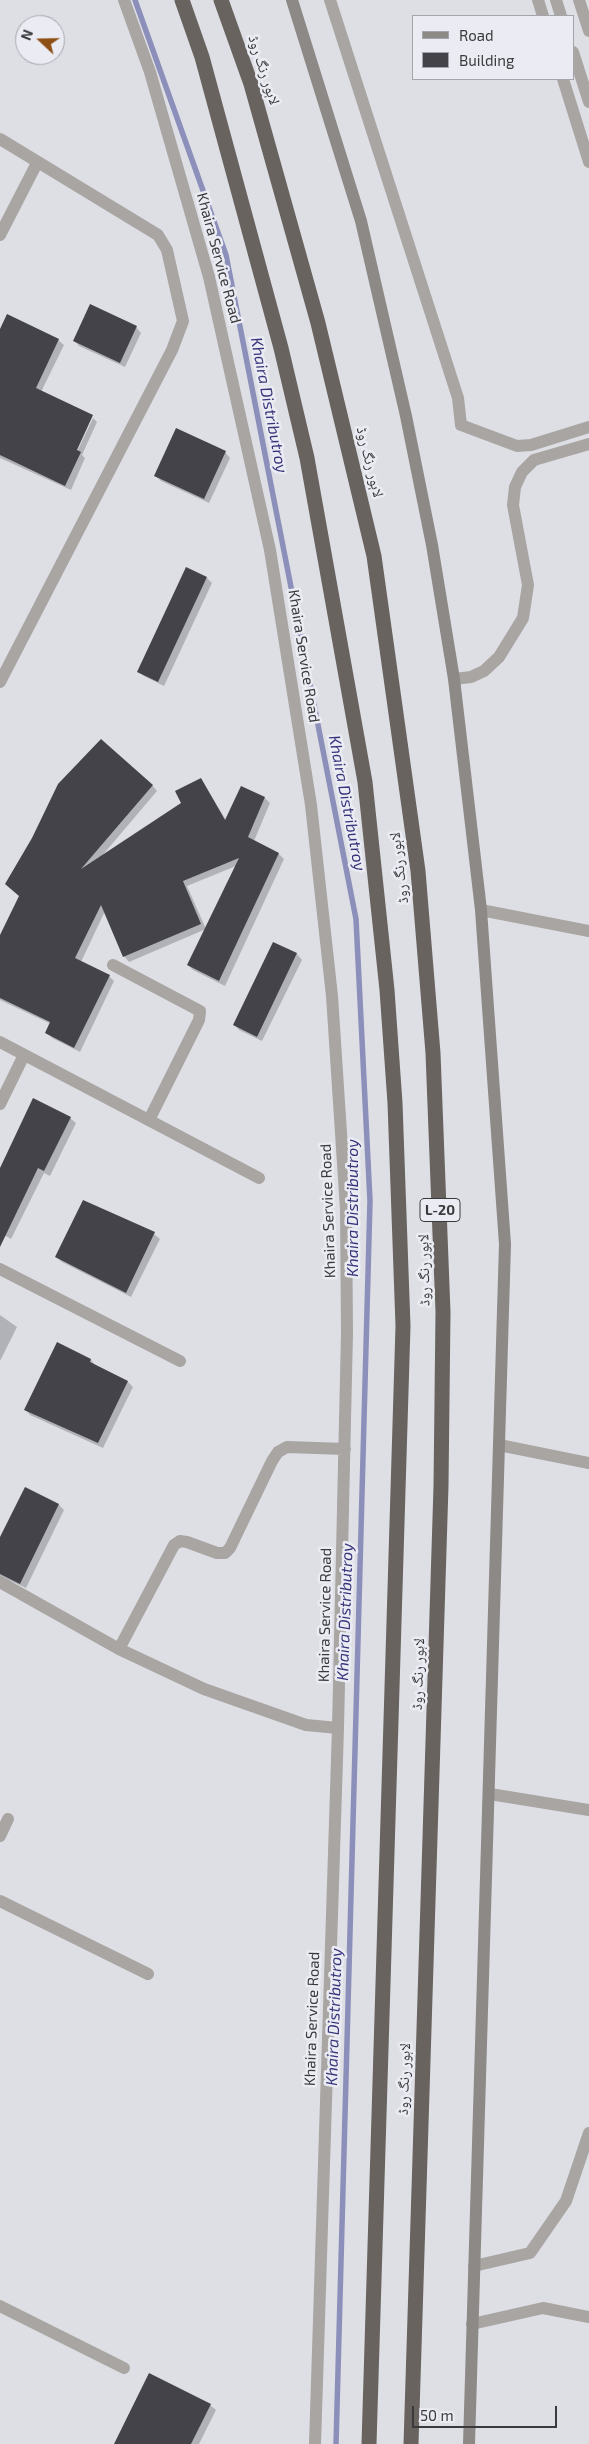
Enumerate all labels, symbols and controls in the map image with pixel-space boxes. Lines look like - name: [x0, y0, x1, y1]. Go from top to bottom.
- north arrow: [15, 15, 65, 65]
- legend: [412, 15, 574, 80]
- text: Road: [459, 26, 494, 44]
- text: N: [17, 27, 36, 43]
- street label: لاہور رنگ روڈ: [244, 33, 284, 107]
- text: Building: [459, 51, 514, 69]
- street label: Khaira Service Road: [193, 191, 245, 325]
- water label: Khaira Distributroy: [246, 336, 292, 474]
- street label: لاہور رنگ روڈ: [353, 425, 387, 499]
- street label: Khaira Service Road: [285, 588, 323, 724]
- water label: Khaira Distributroy: [324, 734, 370, 872]
- street label: لاہور رنگ روڈ: [386, 831, 412, 905]
- water label: Khaira Distributroy: [343, 1139, 363, 1277]
- street label: Khaira Service Road: [317, 1144, 339, 1278]
- road number: L-20: [420, 1198, 460, 1222]
- street label: لاہور رنگ روڈ: [414, 1234, 434, 1306]
- water label: Khaira Distributroy: [333, 1543, 357, 1681]
- street label: Khaira Service Road: [315, 1548, 335, 1682]
- street label: لاہور رنگ روڈ: [408, 1638, 428, 1710]
- water label: Khaira Distributroy: [322, 1948, 346, 2086]
- street label: Khaira Service Road: [301, 1952, 323, 2086]
- street label: لاہور رنگ روڈ: [394, 2043, 414, 2115]
- scale bar: [414, 2396, 559, 2428]
- text: 50 m: [420, 2406, 454, 2424]

